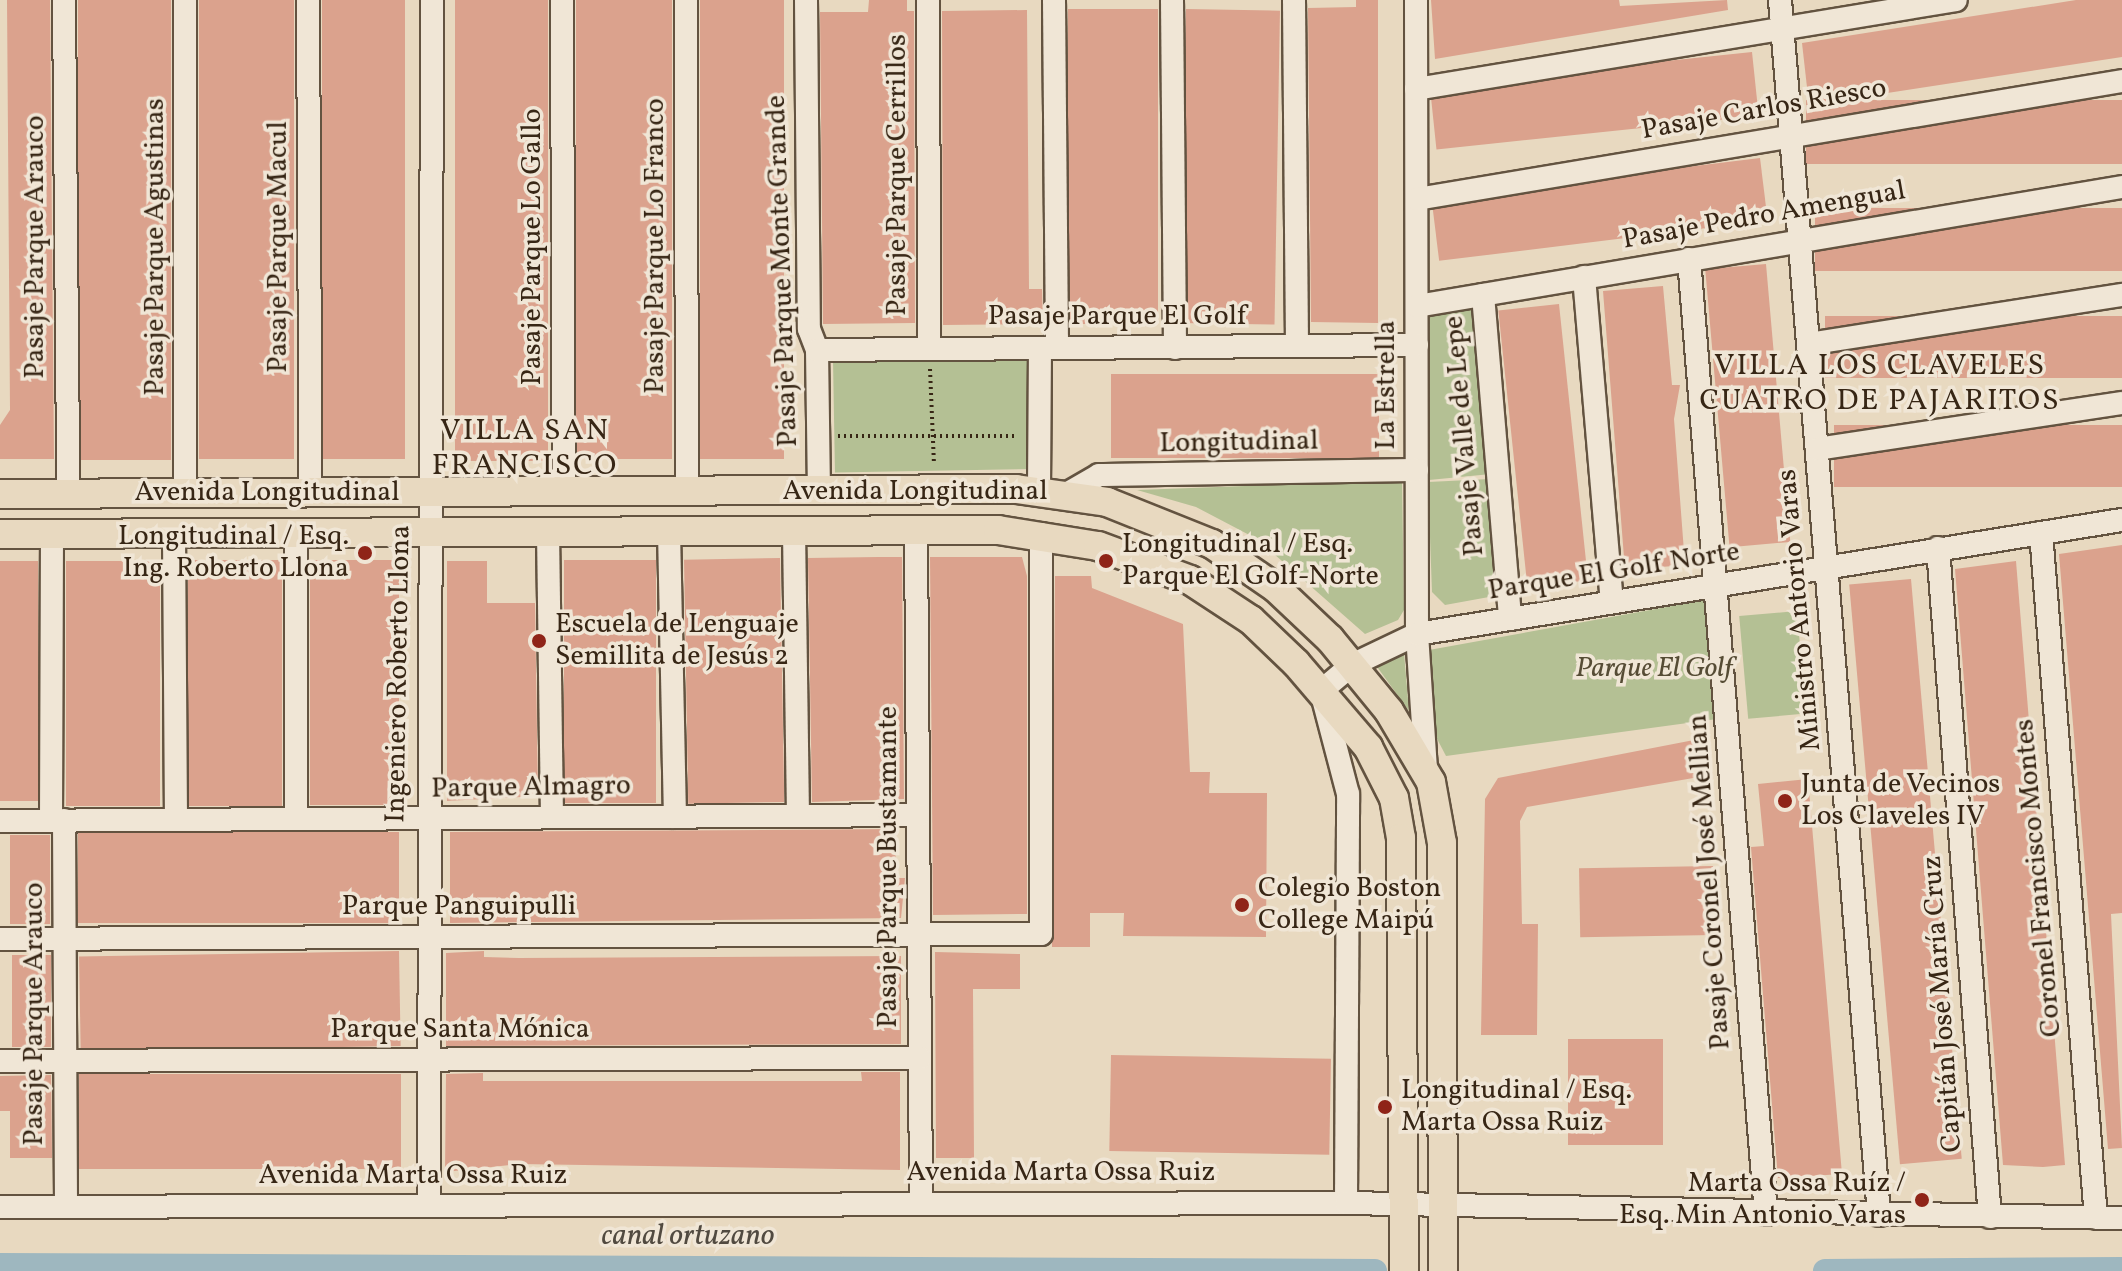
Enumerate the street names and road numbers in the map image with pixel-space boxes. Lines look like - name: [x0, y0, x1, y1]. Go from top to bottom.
- street label: Pasaje Parque Cerrillos: [881, 34, 915, 316]
- street label: Pasaje Carlos Riesco: [1639, 72, 1889, 148]
- street label: Pasaje Parque Monte Grande: [760, 94, 806, 448]
- street label: Pasaje Parque Agustinas: [139, 98, 173, 396]
- street label: Pasaje Parque Lo Franco: [639, 98, 673, 394]
- street label: Pasaje Parque Lo Gallo: [516, 108, 550, 386]
- street label: Pasaje Parque Arauco: [19, 115, 53, 379]
- street label: Pasaje Parque Macul: [262, 121, 296, 373]
- street label: Pasaje Pedro Amengual: [1620, 175, 1908, 257]
- street label: Pasaje Parque El Golf: [988, 300, 1246, 334]
- street label: Pasaje Valle de Lepe: [1438, 314, 1492, 558]
- street label: La Estrella: [1370, 320, 1404, 450]
- street label: Longitudinal: [1159, 425, 1319, 461]
- street label: Ministro Antorio Varas: [1771, 467, 1829, 753]
- street label: Avenida Longitudinal: [782, 475, 1048, 509]
- street label: Avenida Longitudinal: [134, 476, 400, 510]
- street label: Ingeniero Roberto Llona: [380, 525, 418, 823]
- street label: Parque El Golf Norte: [1487, 536, 1741, 608]
- street label: Pasaje Parque Bustamante: [872, 706, 906, 1028]
- street label: Pasaje Coronel José Mellian: [1682, 713, 1738, 1051]
- street label: Coronel Francisco Montes: [2008, 718, 2070, 1038]
- street label: Parque Almagro: [431, 769, 631, 807]
- street label: Capitán José María Cruz: [1916, 855, 1970, 1153]
- street label: Pasaje Parque Arauco: [18, 882, 52, 1146]
- street label: Parque Panguipulli: [342, 890, 576, 924]
- street label: Parque Santa Mónica: [330, 1013, 590, 1047]
- street label: Avenida Marta Ossa Ruiz: [907, 1156, 1215, 1190]
- street label: Avenida Marta Ossa Ruiz: [259, 1159, 567, 1193]

